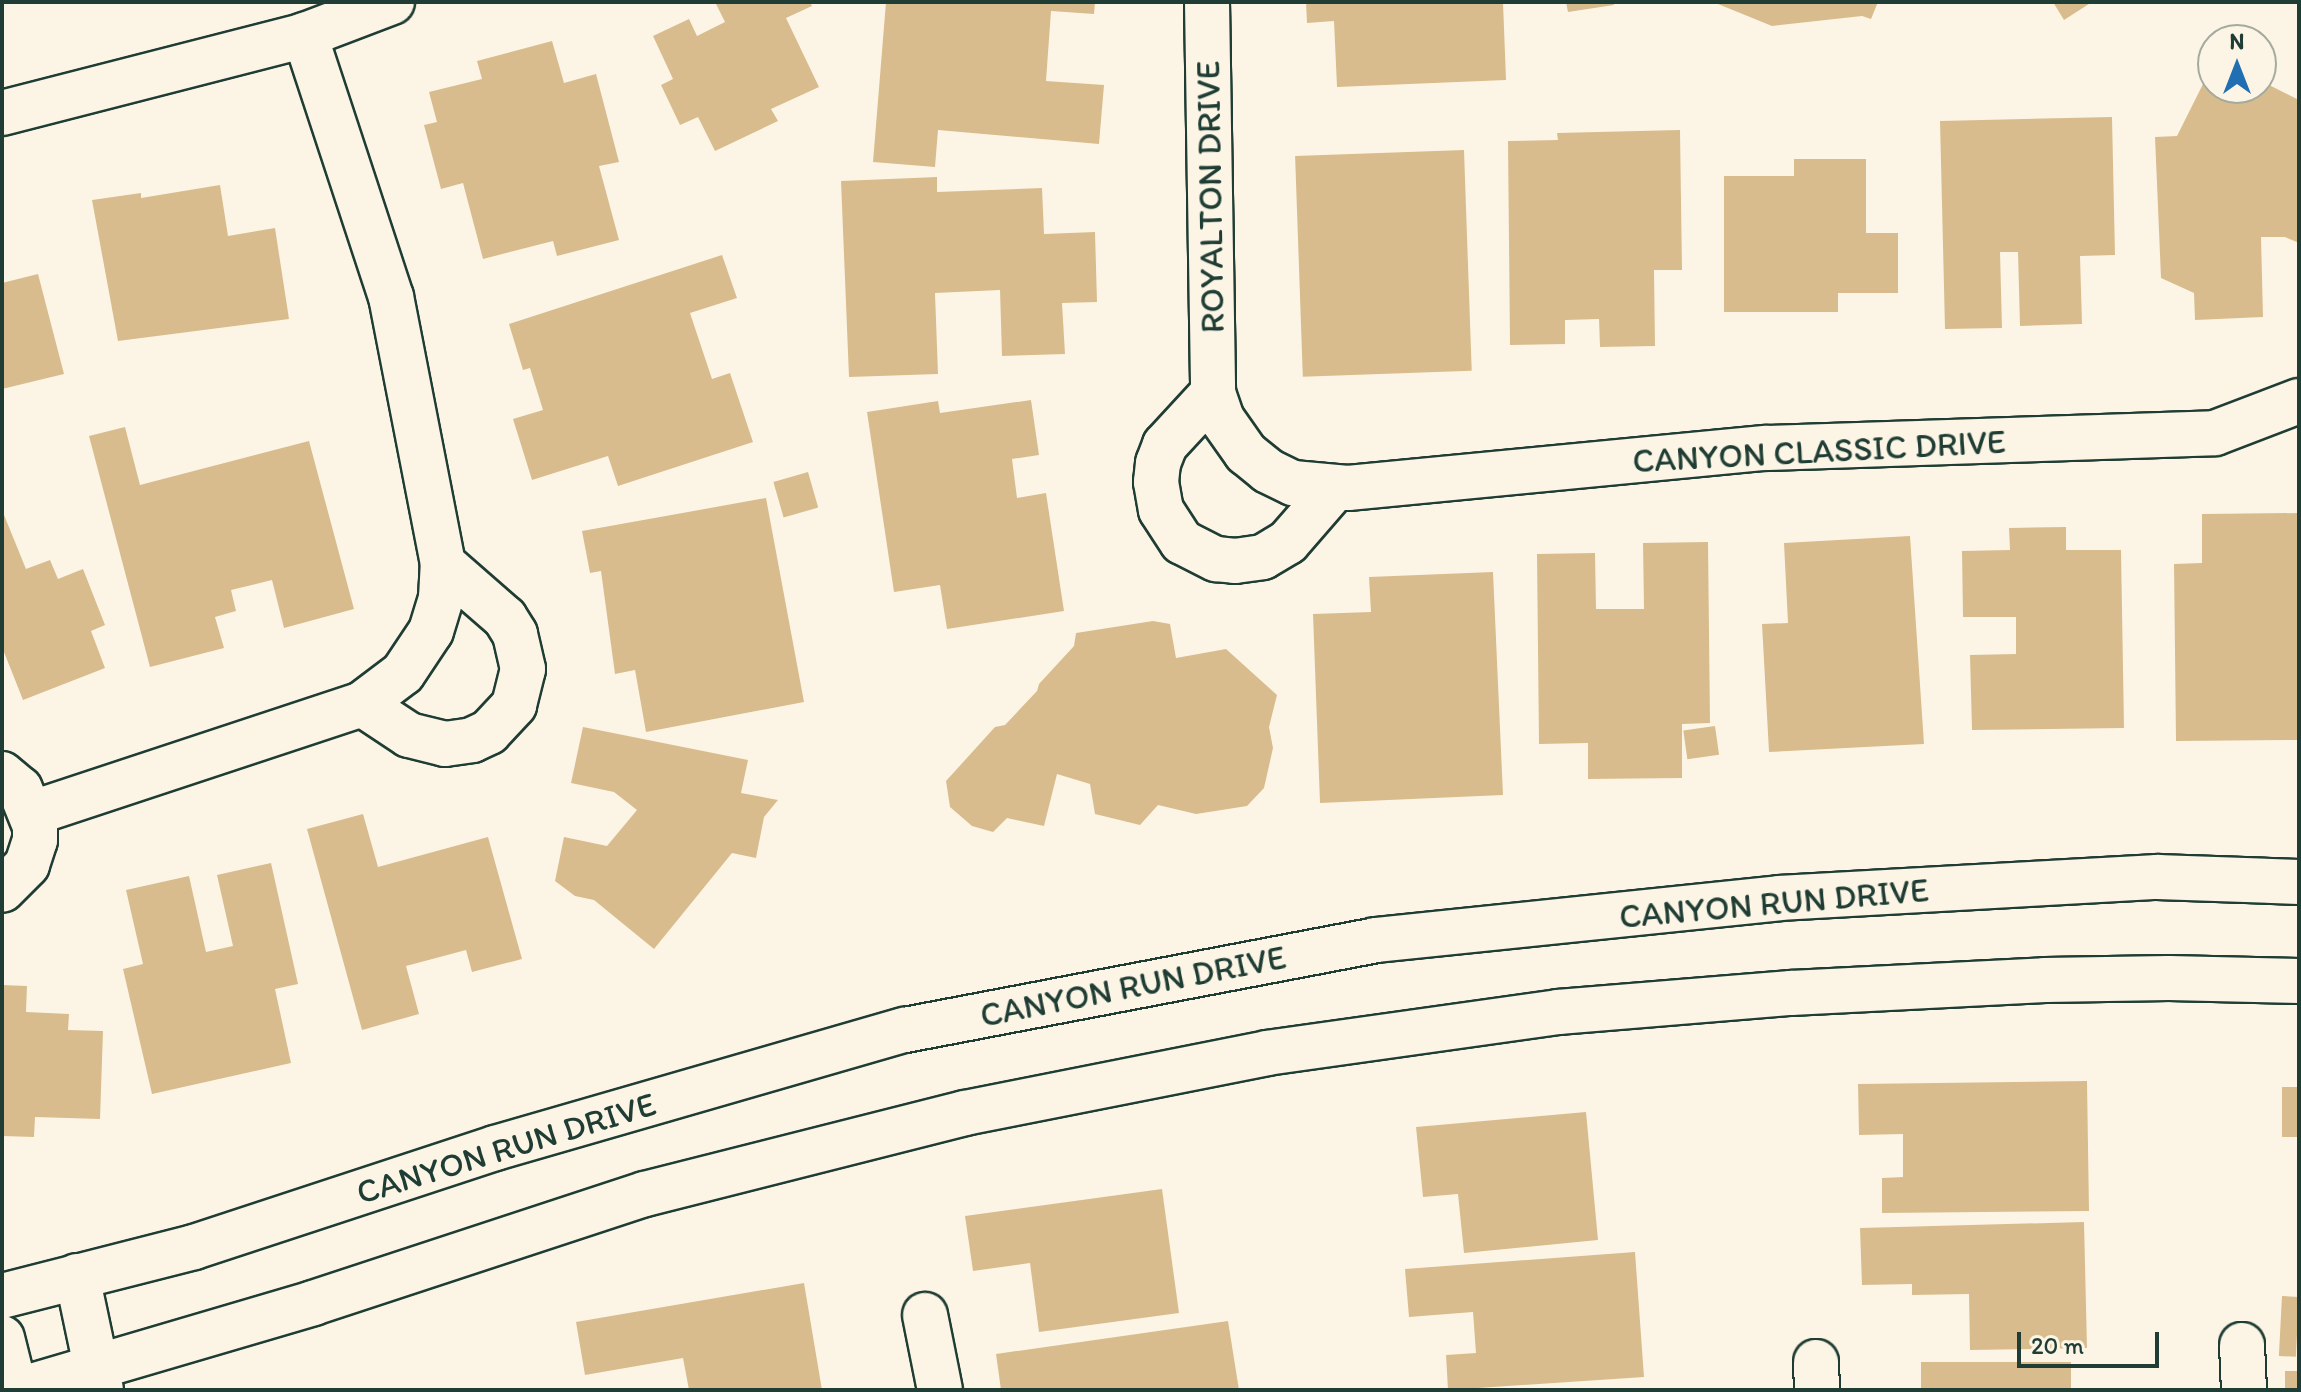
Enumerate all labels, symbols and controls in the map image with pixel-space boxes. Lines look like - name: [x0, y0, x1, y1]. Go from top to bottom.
- north arrow: [2197, 24, 2277, 104]
- text: N: [2230, 28, 2244, 55]
- street label: ROYALTON DRIVE: [1187, 60, 1233, 334]
- street label: CANYON CLASSIC DRIVE: [1631, 421, 2007, 481]
- street label: CANYON RUN DRIVE: [1618, 869, 1930, 937]
- street label: CANYON RUN DRIVE: [977, 936, 1289, 1036]
- street label: CANYON RUN DRIVE: [352, 1083, 660, 1213]
- scale bar: [2021, 1316, 2163, 1366]
- text: 20 m: [2031, 1331, 2084, 1360]

